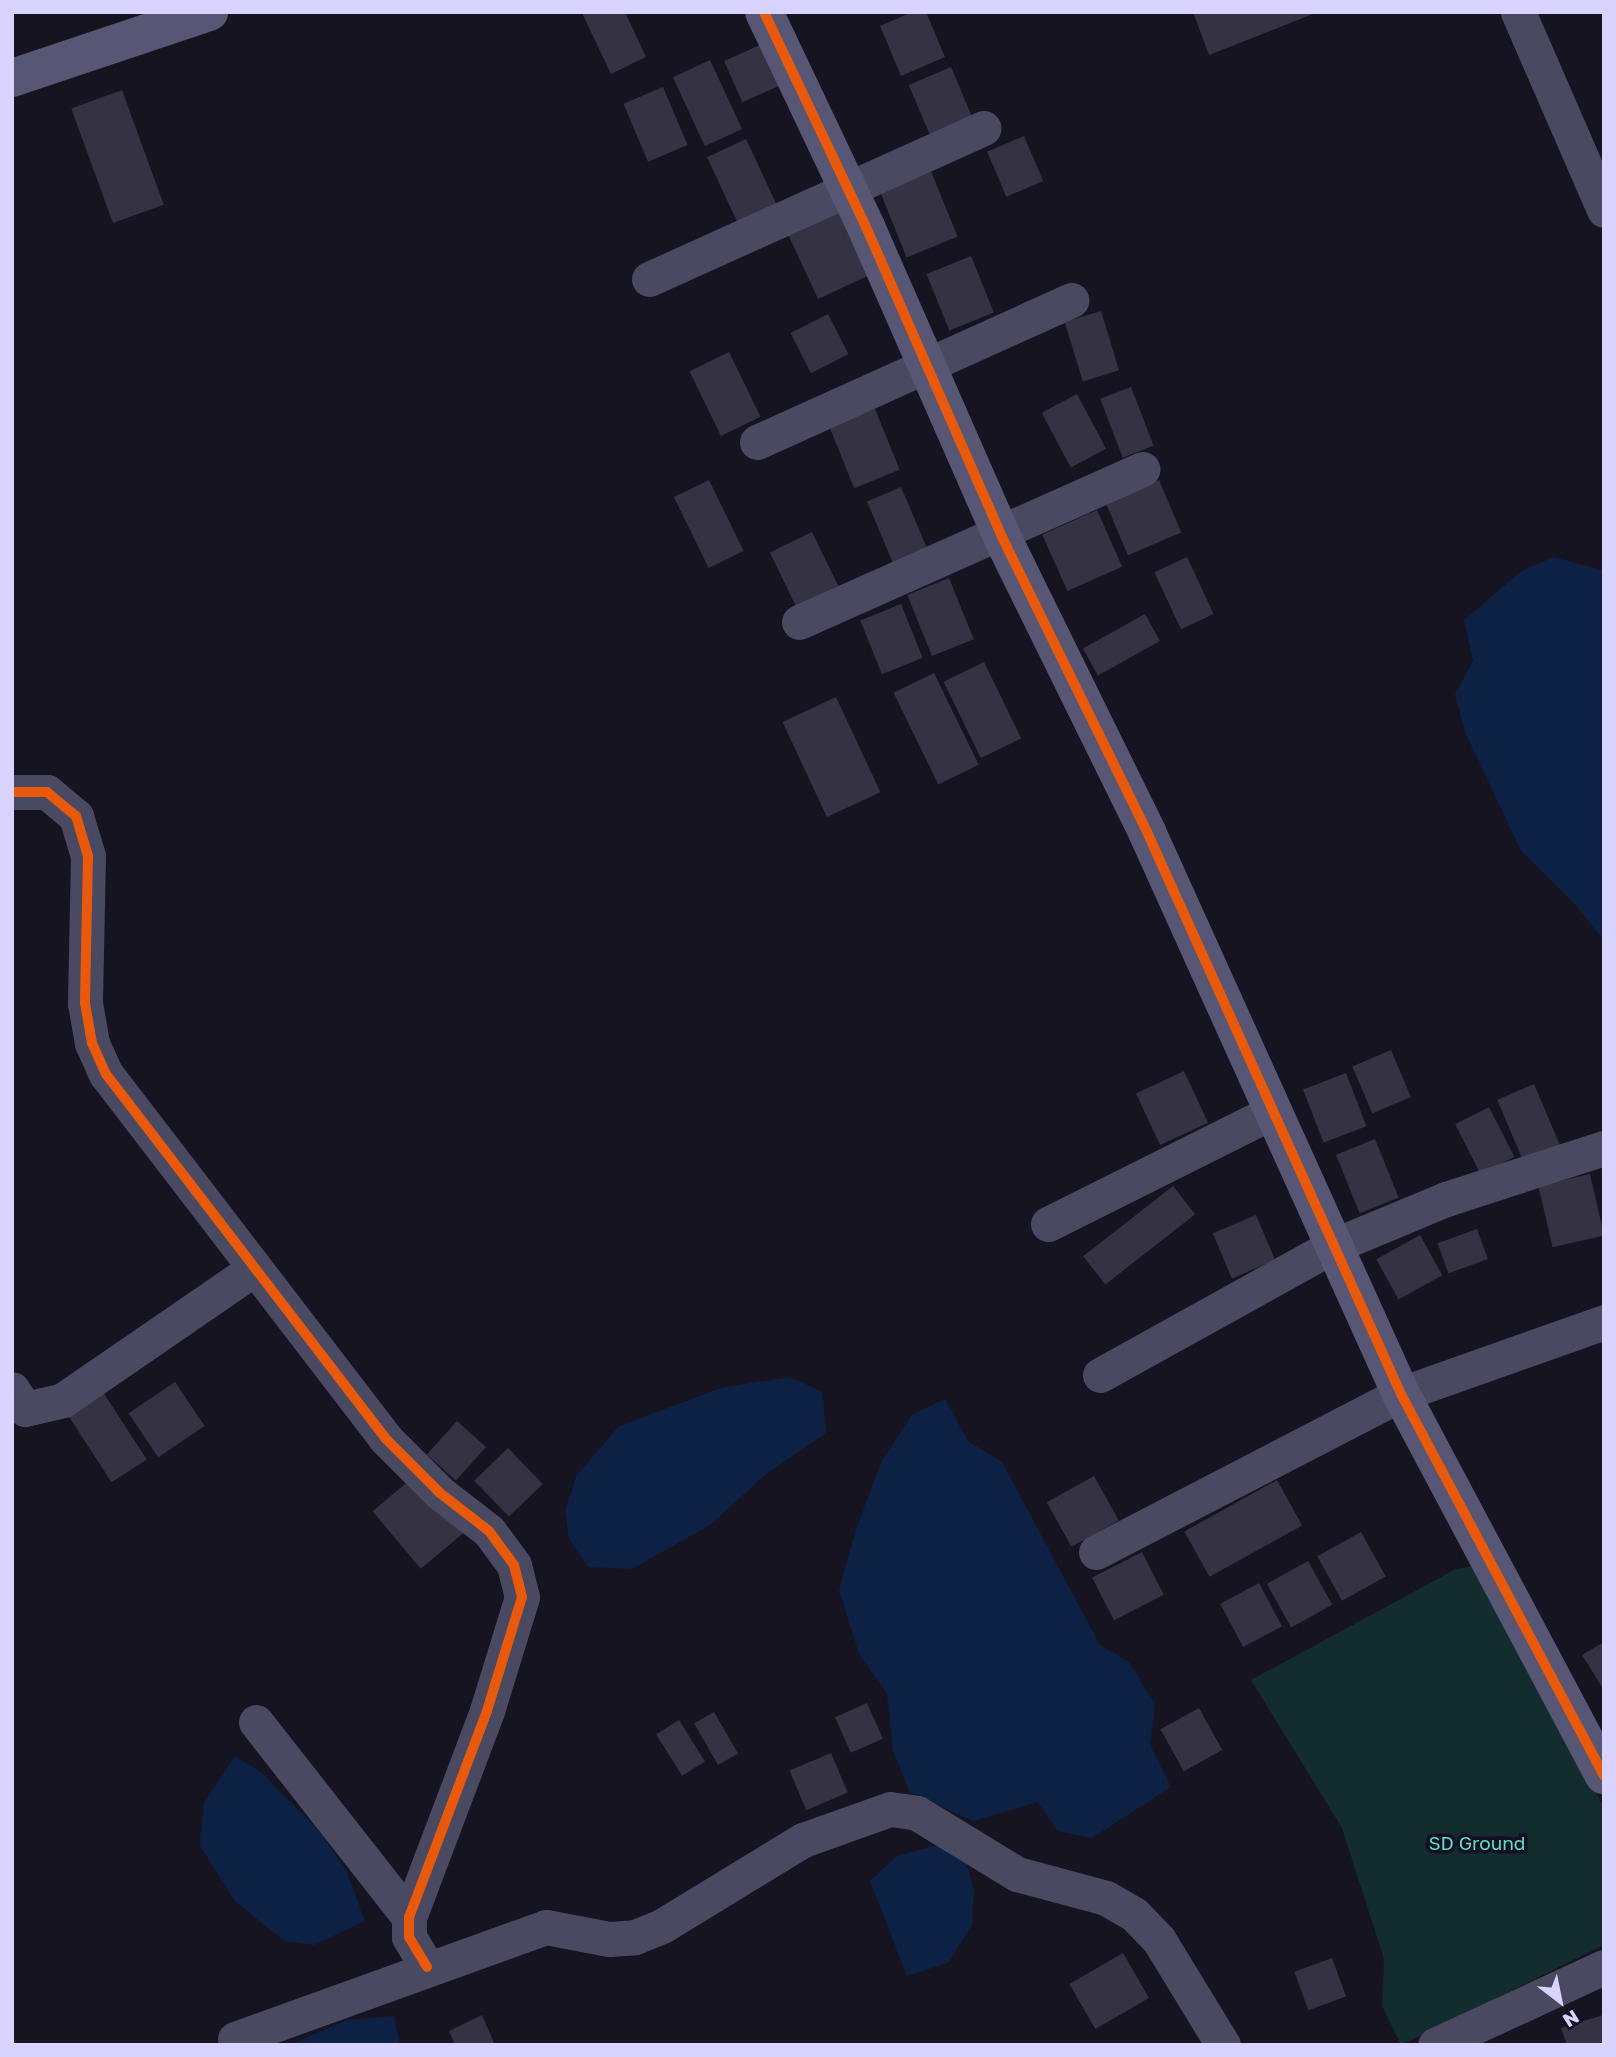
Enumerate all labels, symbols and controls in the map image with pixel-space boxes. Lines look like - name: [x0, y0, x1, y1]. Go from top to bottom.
- park label: SD Ground: [1428, 1832, 1526, 1854]
- north arrow: [1525, 1966, 1595, 2036]
- text: N: [1559, 2006, 1584, 2033]

